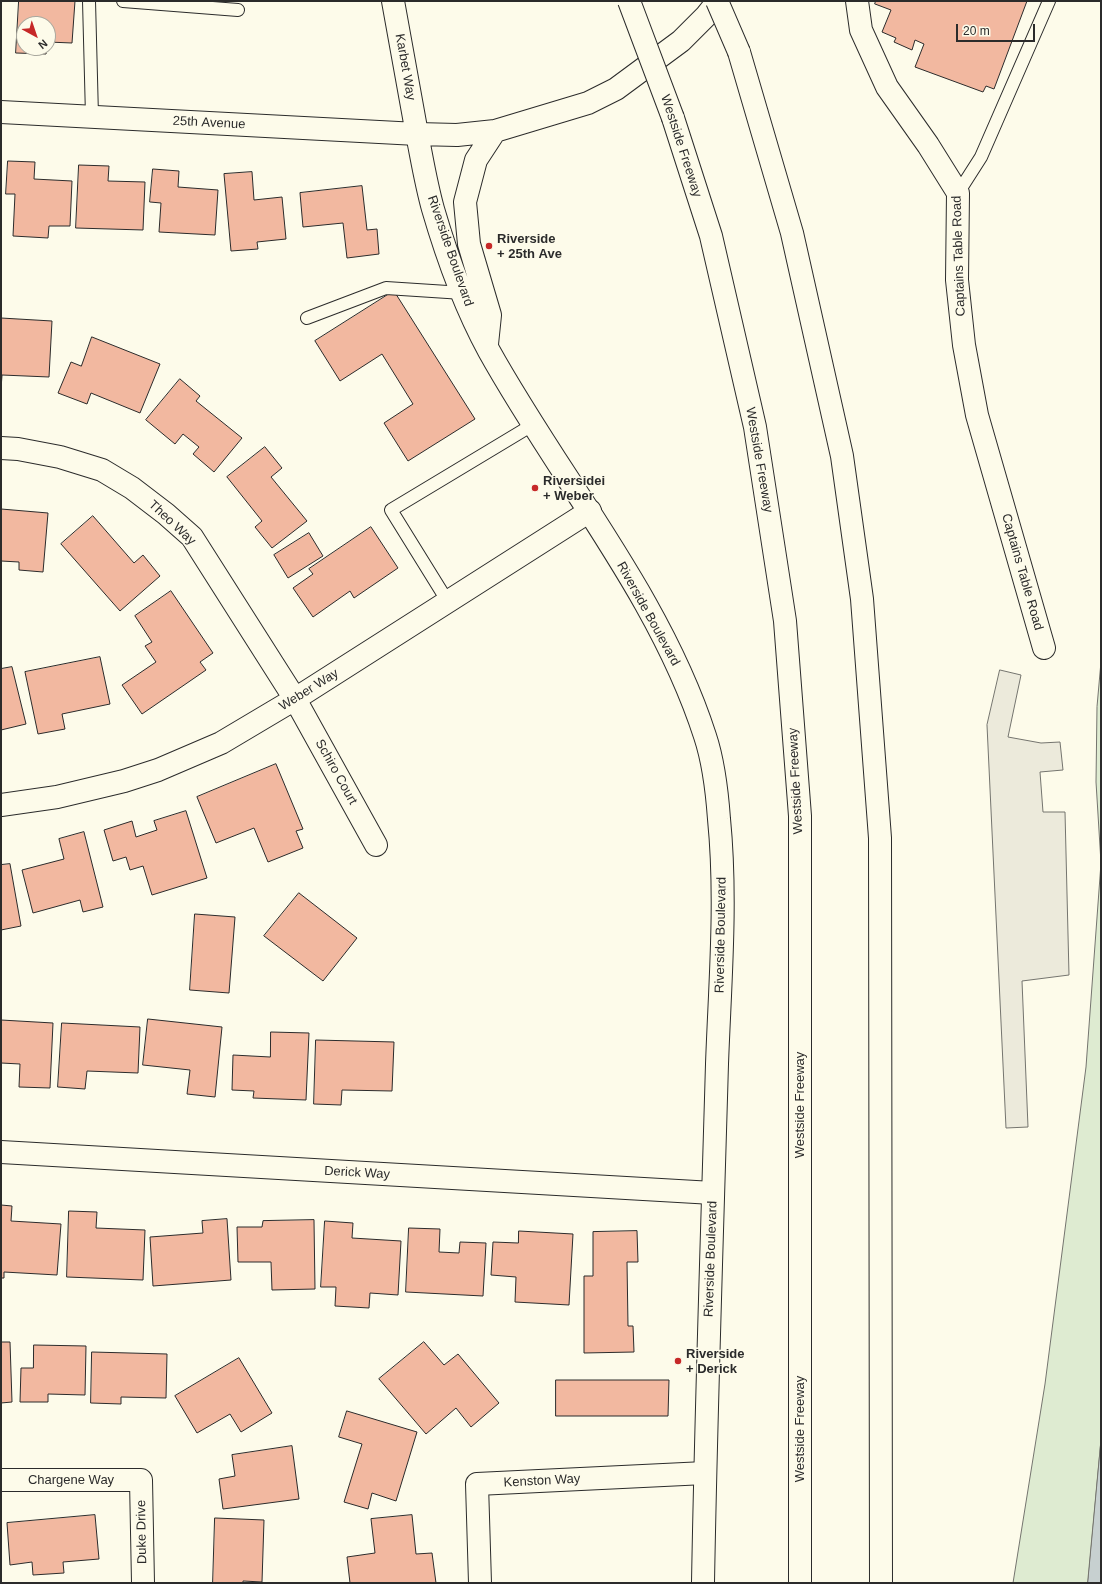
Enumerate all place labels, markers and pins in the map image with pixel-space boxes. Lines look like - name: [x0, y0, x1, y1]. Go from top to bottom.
- place label: Riverside + 25th Ave: [497, 231, 562, 262]
- marker: Riverside + 25th Ave: [484, 241, 494, 251]
- place label: Riversidei + Weber: [543, 473, 605, 504]
- marker: Riversidei + Weber: [530, 483, 540, 493]
- place label: Riverside + Derick: [686, 1346, 745, 1377]
- marker: Riverside + Derick: [673, 1356, 683, 1366]

